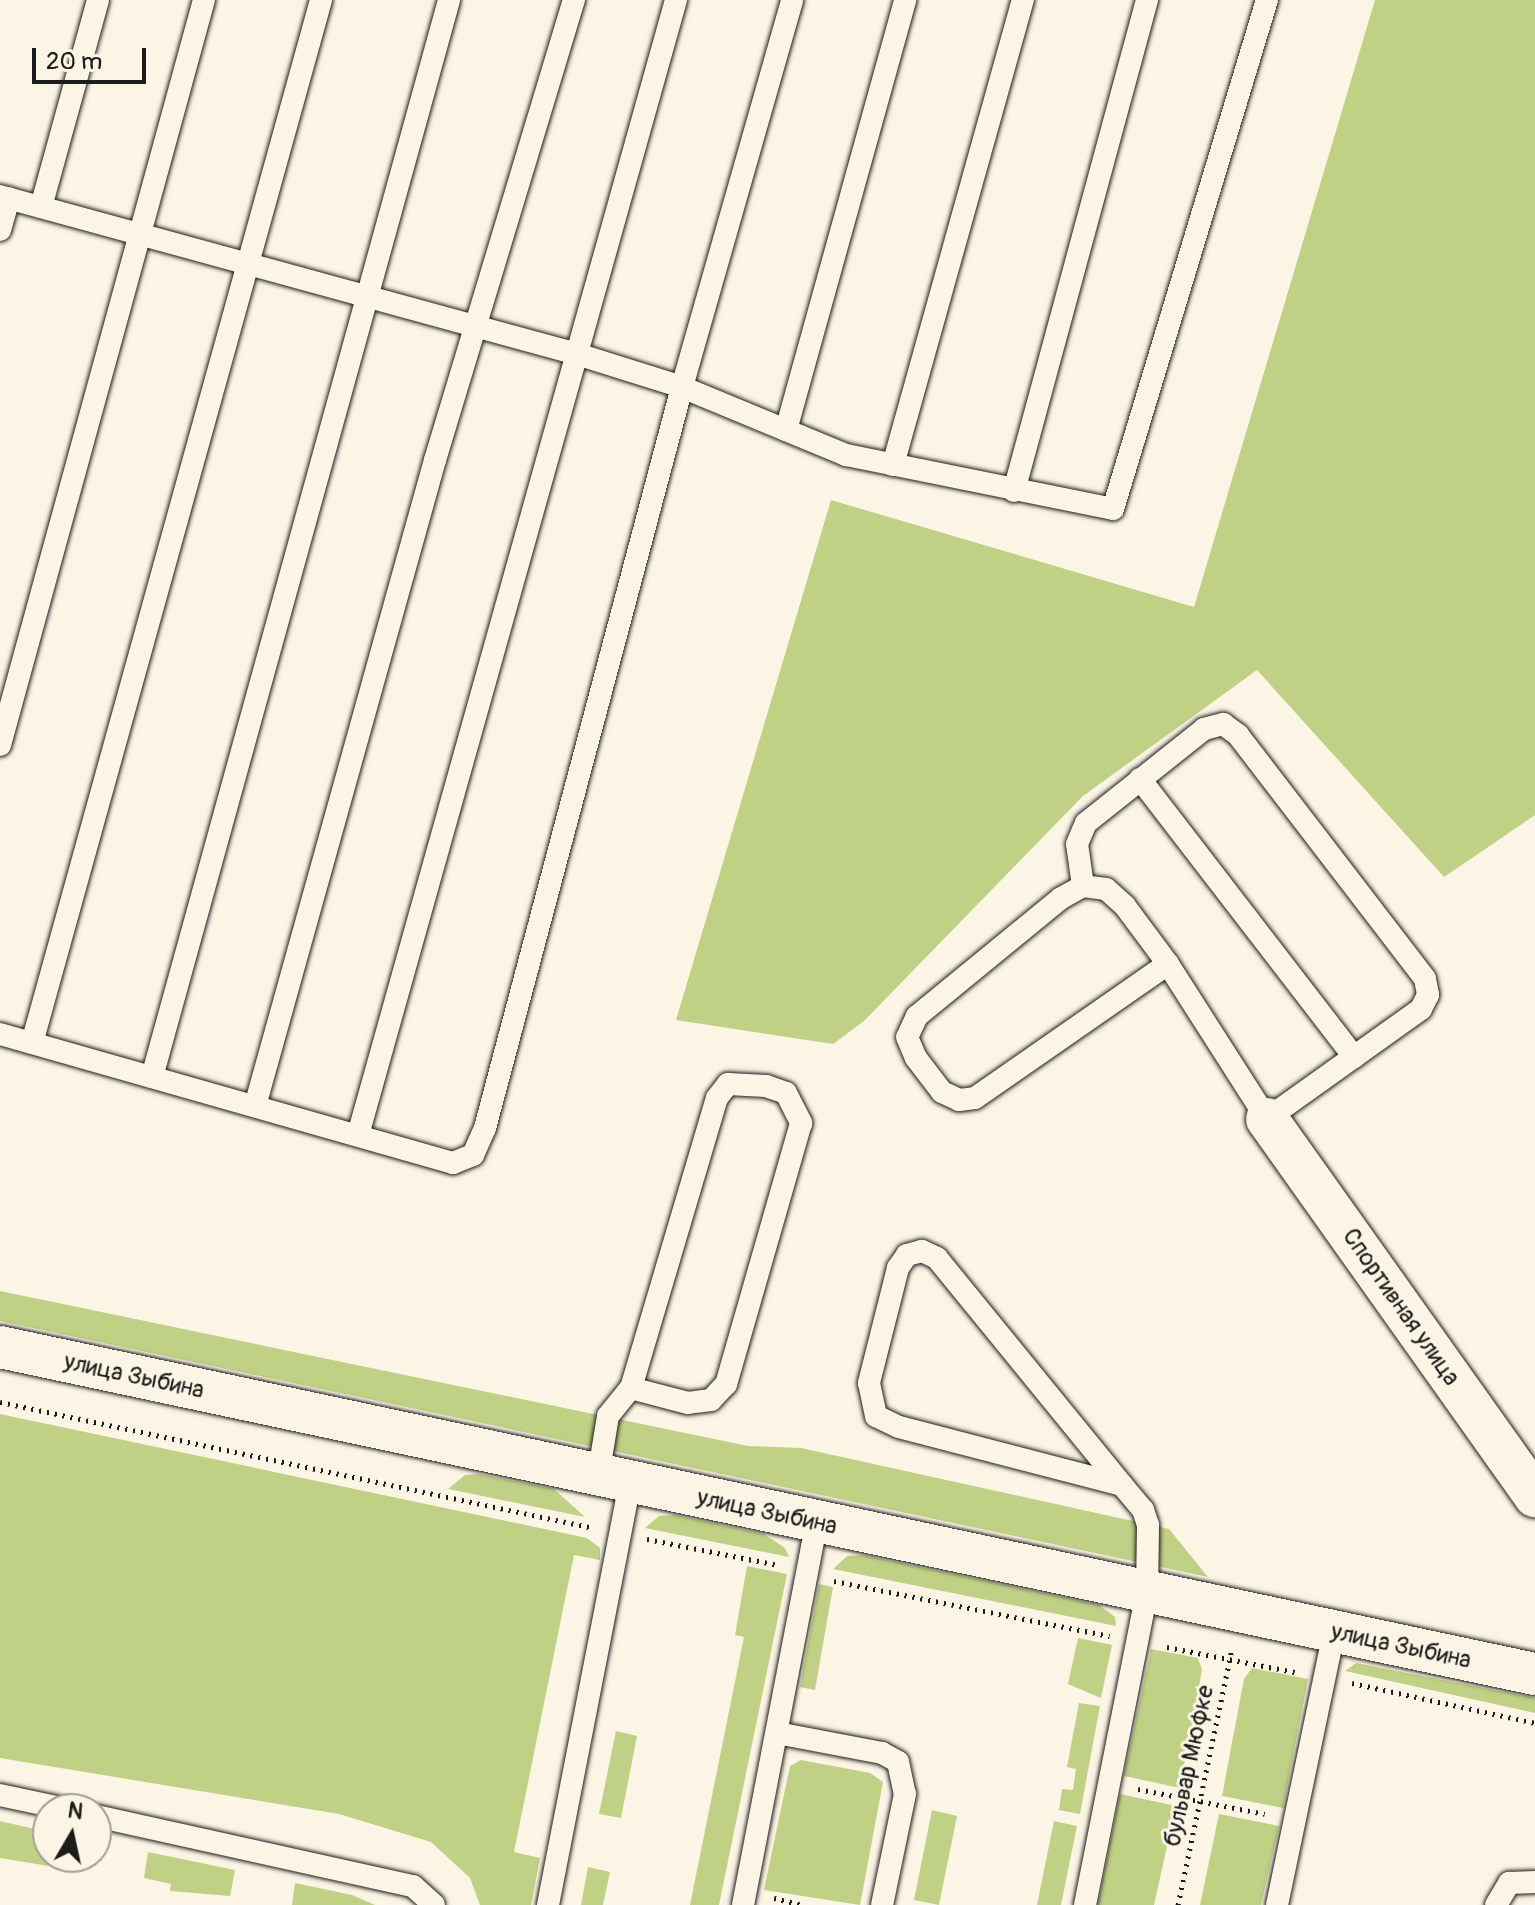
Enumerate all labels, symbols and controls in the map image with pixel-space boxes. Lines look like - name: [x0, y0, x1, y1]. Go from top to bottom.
- scale bar: [36, 32, 150, 82]
- text: 20 m: [46, 47, 102, 76]
- street label: Спортивная улица: [1336, 1223, 1466, 1391]
- street label: улица Зыбина: [61, 1347, 207, 1405]
- street label: улица Зыбина: [694, 1483, 840, 1541]
- street label: улица Зыбина: [1328, 1617, 1474, 1675]
- street label: бульвар Мюфке: [1158, 1683, 1220, 1849]
- north arrow: [32, 1793, 112, 1873]
- text: N: [66, 1796, 85, 1826]

